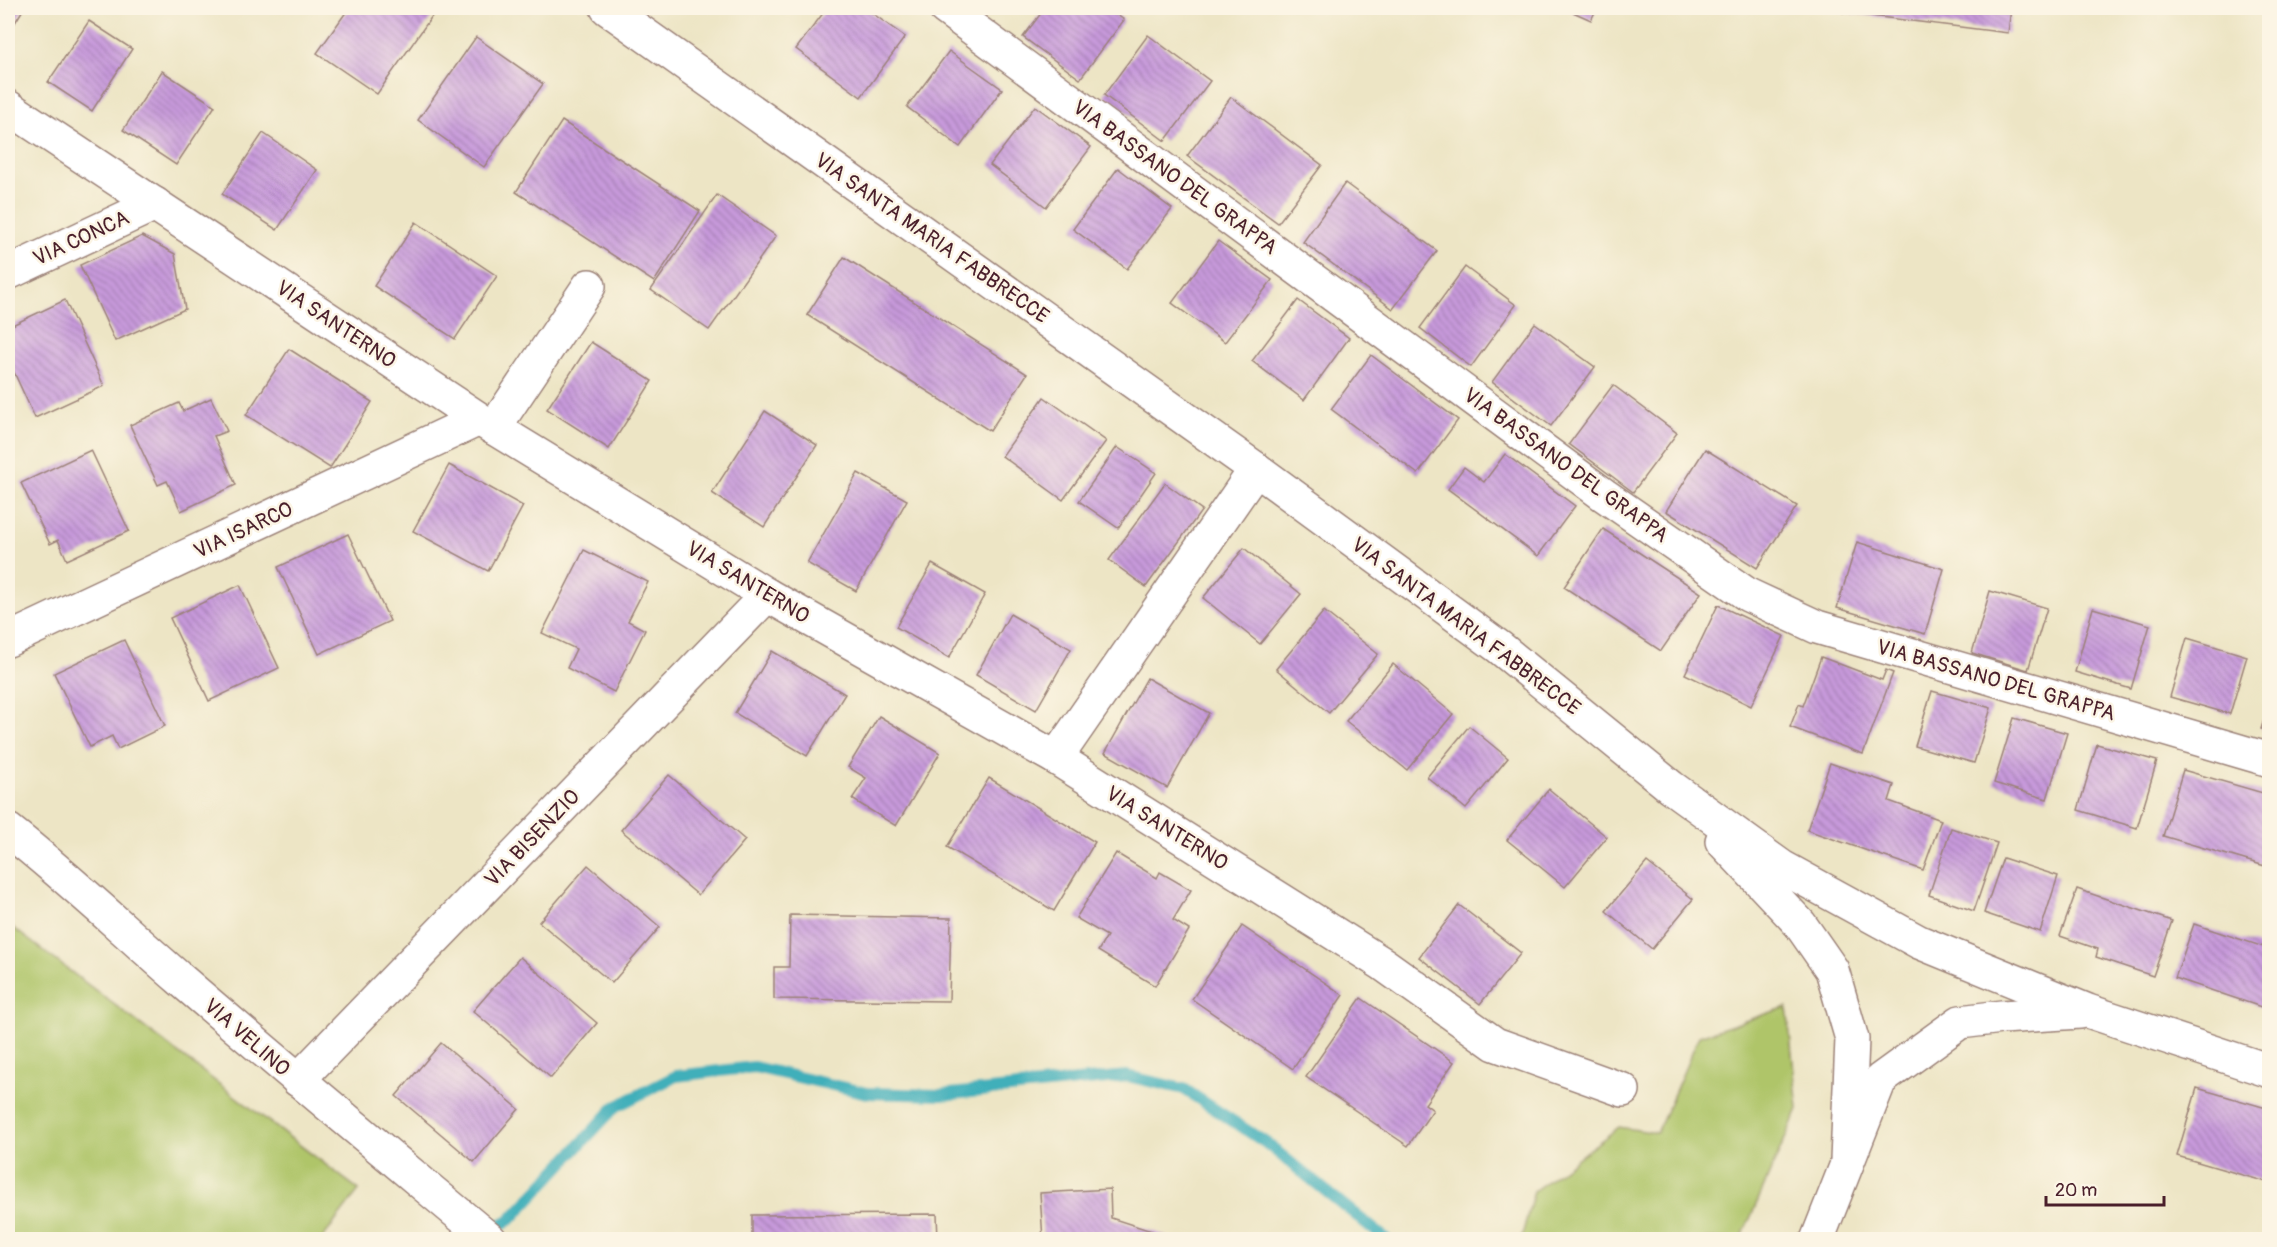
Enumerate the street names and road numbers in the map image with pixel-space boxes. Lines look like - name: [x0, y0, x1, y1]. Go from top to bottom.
- street label: VIA BASSANO DEL GRAPPA: [1067, 94, 1283, 261]
- street label: VIA SANTA MARIA FABBRECCE: [809, 147, 1054, 330]
- street label: VIA CONCA: [29, 204, 134, 272]
- street label: VIA SANTERNO: [271, 274, 401, 374]
- street label: VIA BASSANO DEL GRAPPA: [1458, 382, 1674, 549]
- street label: VIA ISARCO: [189, 496, 297, 565]
- street label: VIA SANTA MARIA FABBRECCE: [1346, 531, 1586, 722]
- street label: VIA SANTERNO: [681, 535, 814, 630]
- street label: VIA BASSANO DEL GRAPPA: [1873, 633, 2118, 728]
- street label: VIA SANTERNO: [1101, 780, 1233, 877]
- street label: VIA BISENZIO: [479, 784, 586, 893]
- street label: VIA VELINO: [198, 993, 295, 1082]

